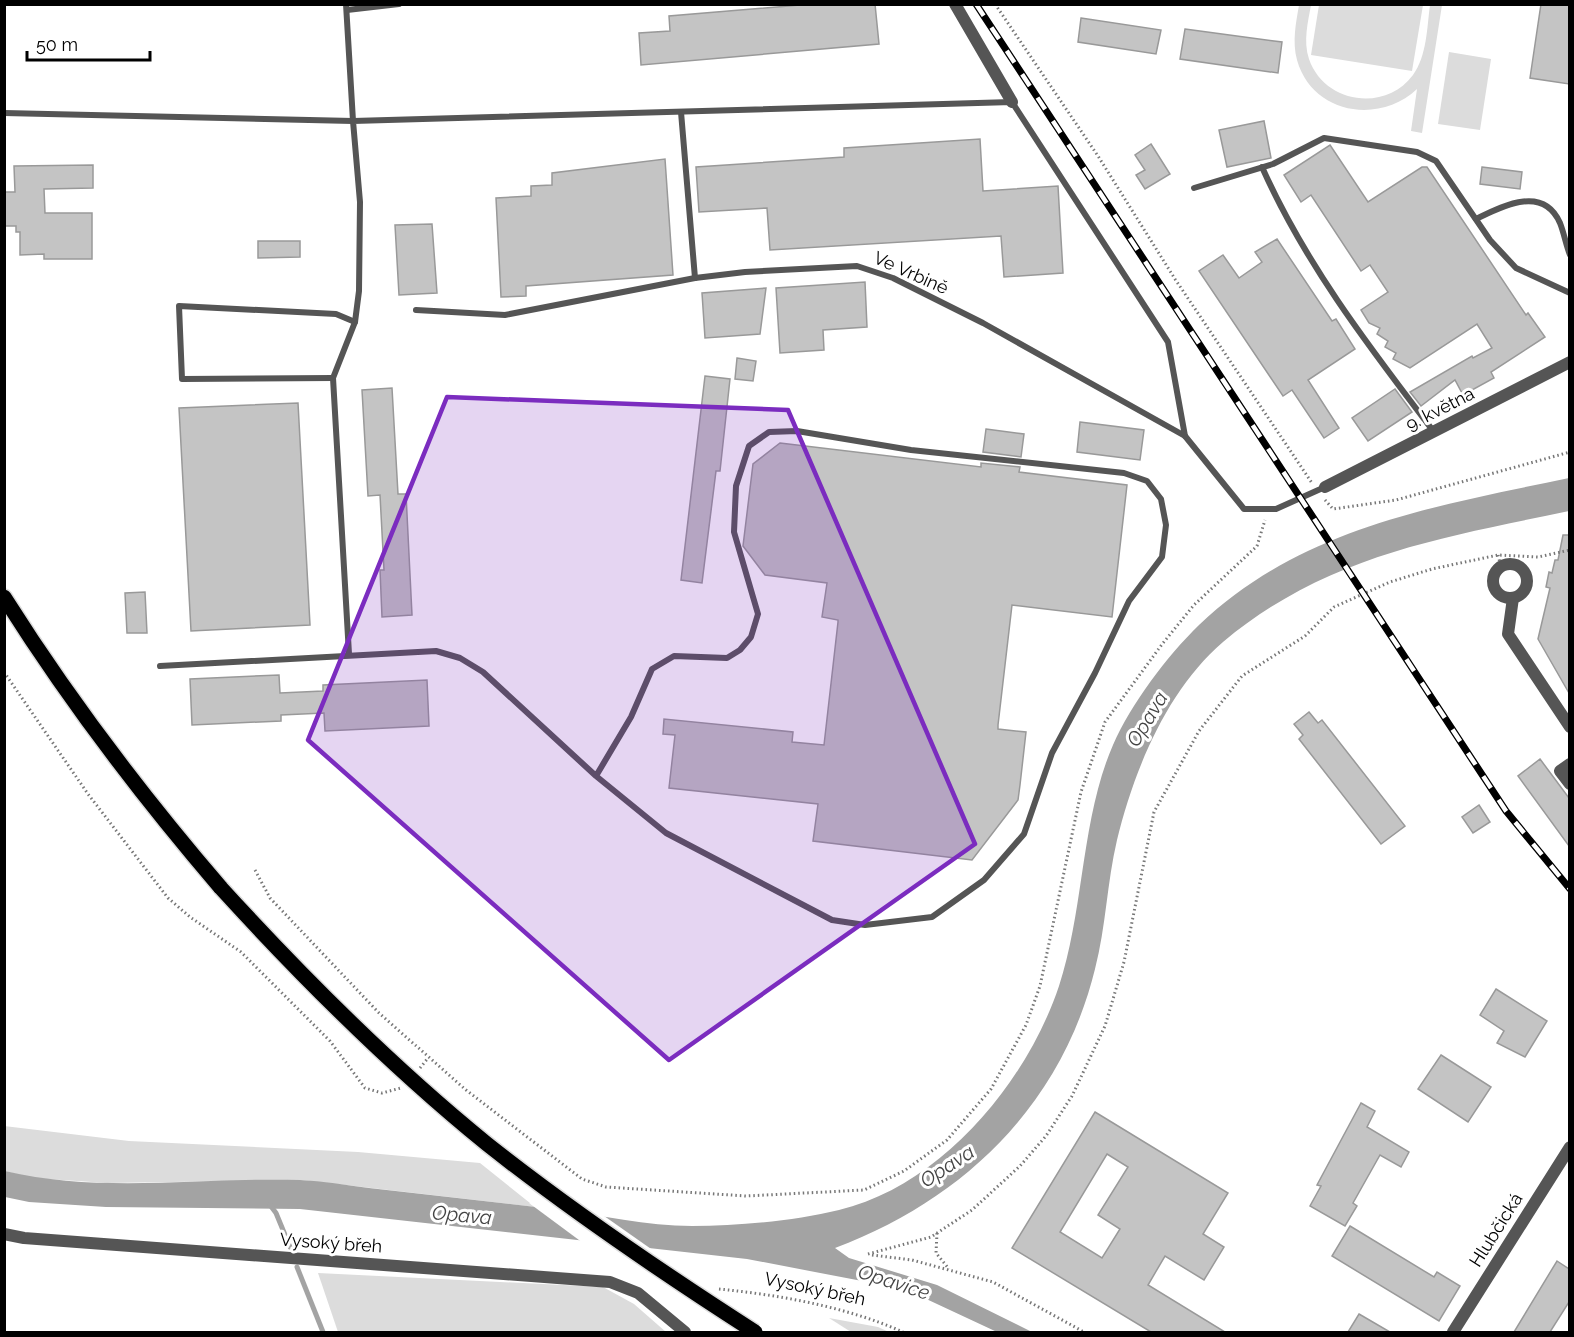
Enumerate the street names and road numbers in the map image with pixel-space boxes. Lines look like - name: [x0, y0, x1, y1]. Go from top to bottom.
- street label: Ve Vrbině: [871, 247, 952, 298]
- street label: 9. května: [1402, 382, 1478, 435]
- street label: Hlubčická: [1465, 1189, 1526, 1270]
- street label: Vysoký břeh: [279, 1228, 383, 1257]
- street label: Vysoký břeh: [763, 1268, 867, 1309]

